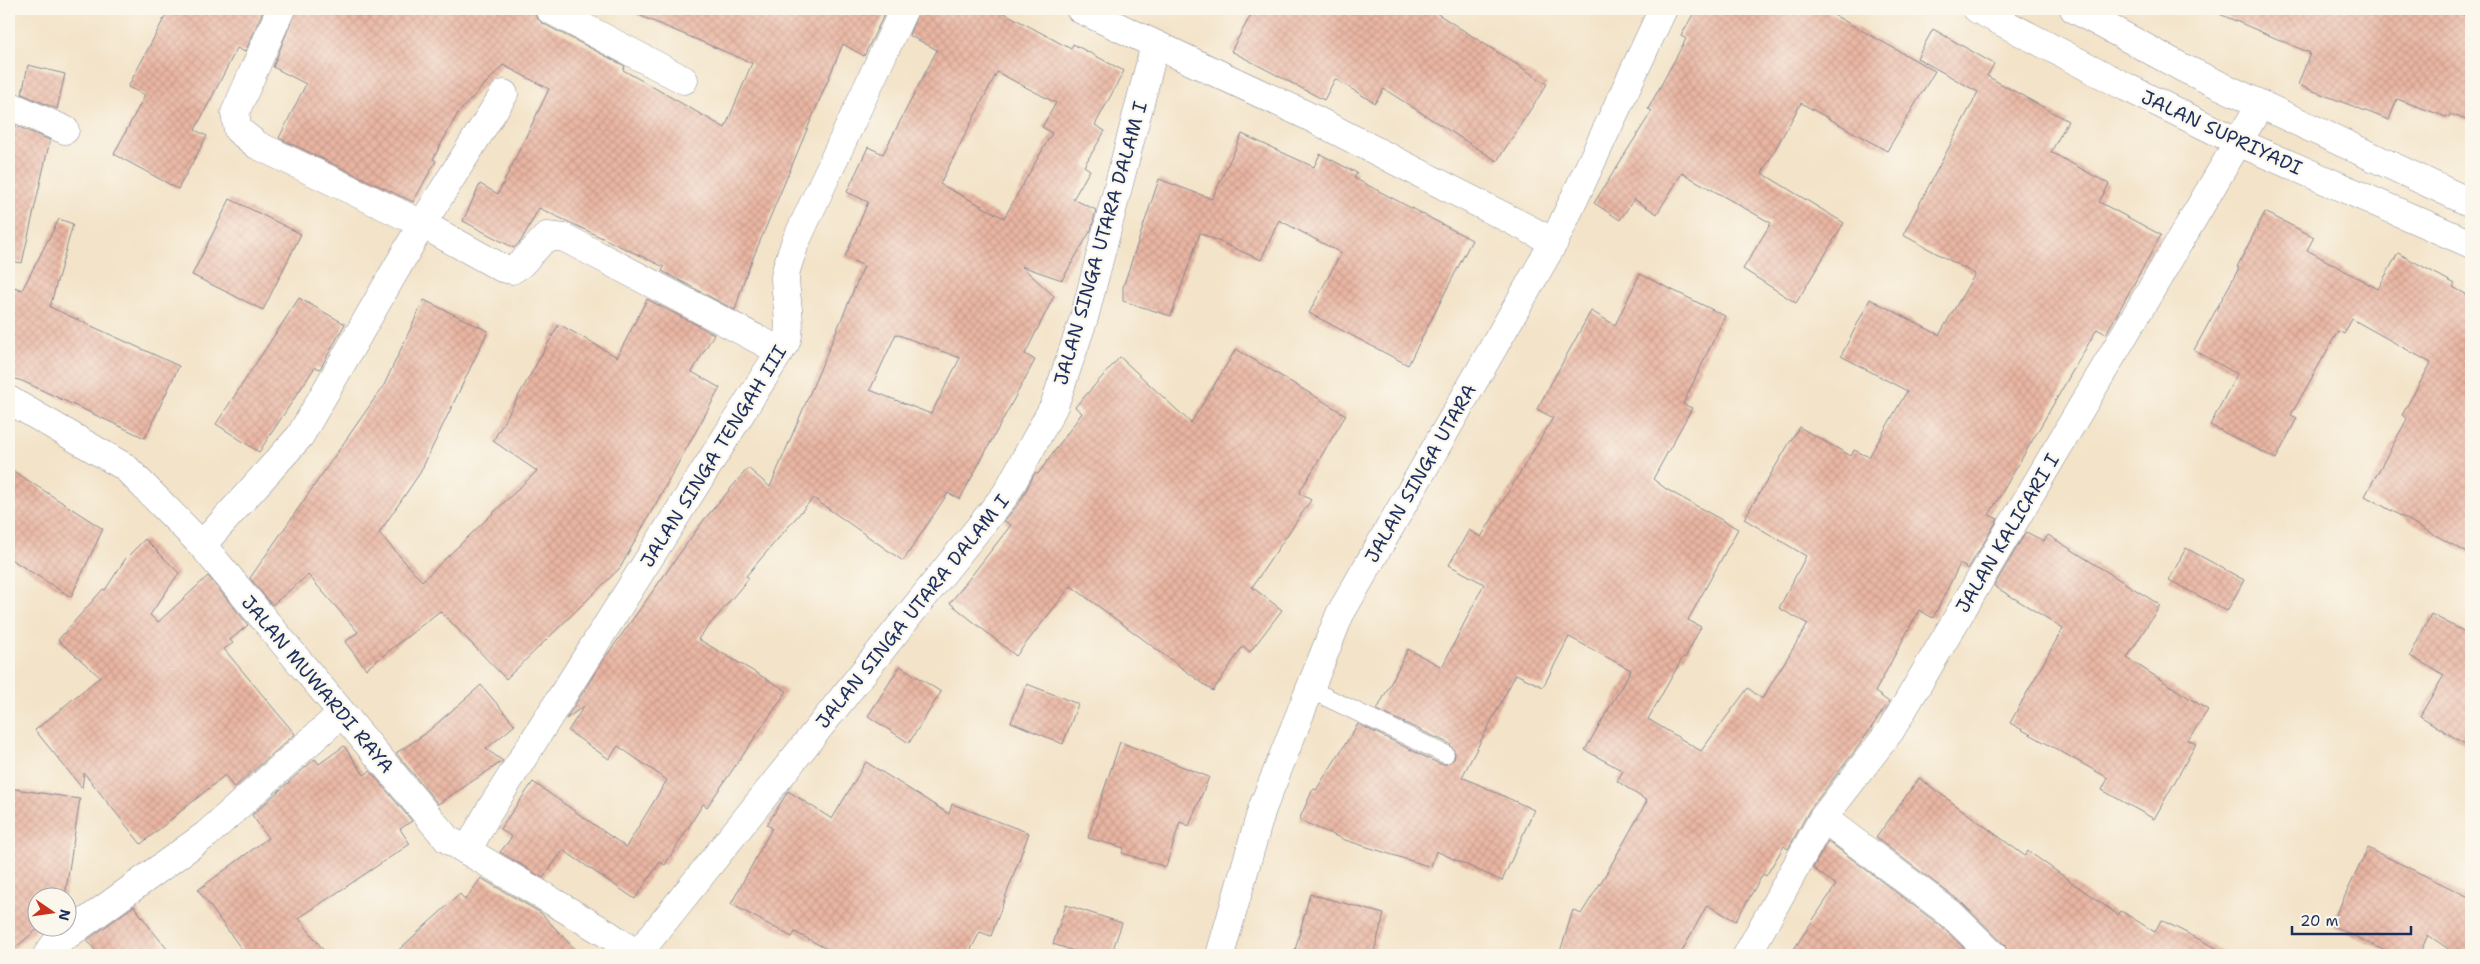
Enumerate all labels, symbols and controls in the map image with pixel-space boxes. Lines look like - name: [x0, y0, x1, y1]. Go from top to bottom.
- street label: JALAN SUPRIYADI: [2137, 84, 2306, 181]
- street label: JALAN SINGA UTARA DALAM I: [1048, 98, 1153, 388]
- street label: JALAN SINGA TENGAH III: [635, 341, 792, 572]
- street label: JALAN SINGA UTARA: [1359, 379, 1482, 567]
- street label: JALAN KALICARI I: [1950, 449, 2065, 617]
- street label: JALAN SINGA UTARA DALAM I: [810, 489, 1015, 733]
- street label: JALAN MUWARDI RAYA: [236, 590, 400, 779]
- north arrow: [28, 886, 78, 936]
- scale bar: [2292, 904, 2411, 936]
- text: N: [55, 907, 75, 922]
- text: 20 m: [2300, 911, 2339, 931]

